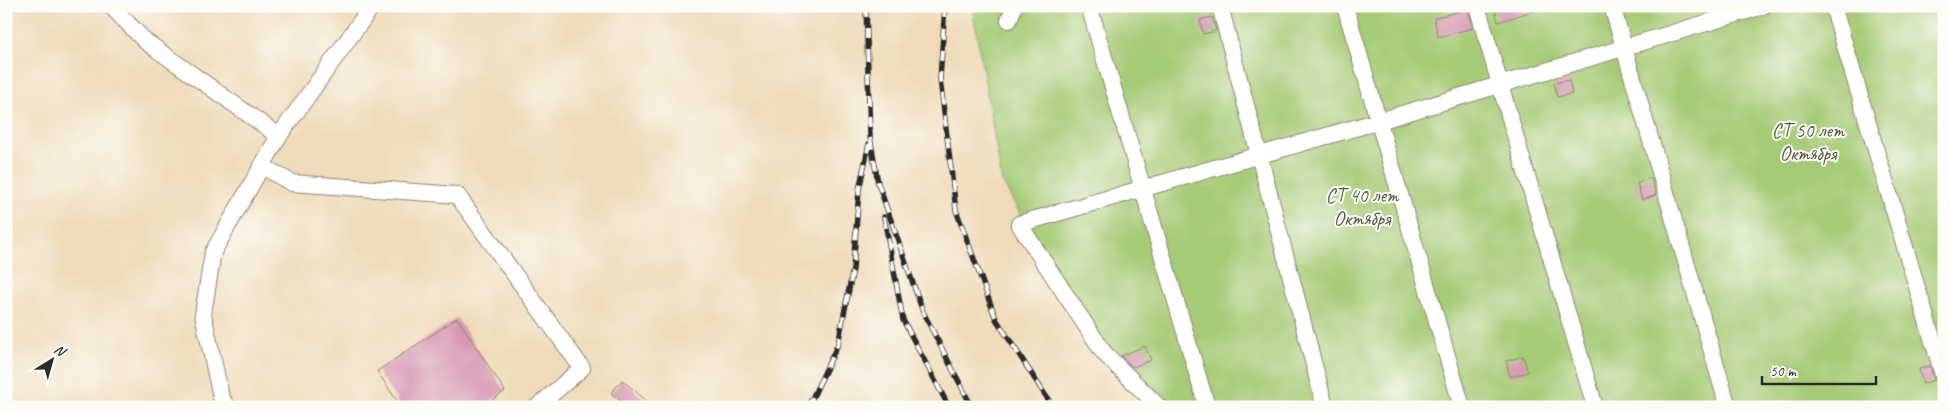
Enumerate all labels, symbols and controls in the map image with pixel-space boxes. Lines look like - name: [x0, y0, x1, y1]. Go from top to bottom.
- park label: СТ 50 лет Октября: [1772, 118, 1846, 166]
- park label: СТ 40 лет Октября: [1326, 183, 1400, 231]
- north arrow: [28, 336, 78, 386]
- text: N: [51, 341, 70, 361]
- scale bar: [1762, 353, 1876, 385]
- text: 50 m: [1770, 362, 1797, 381]

